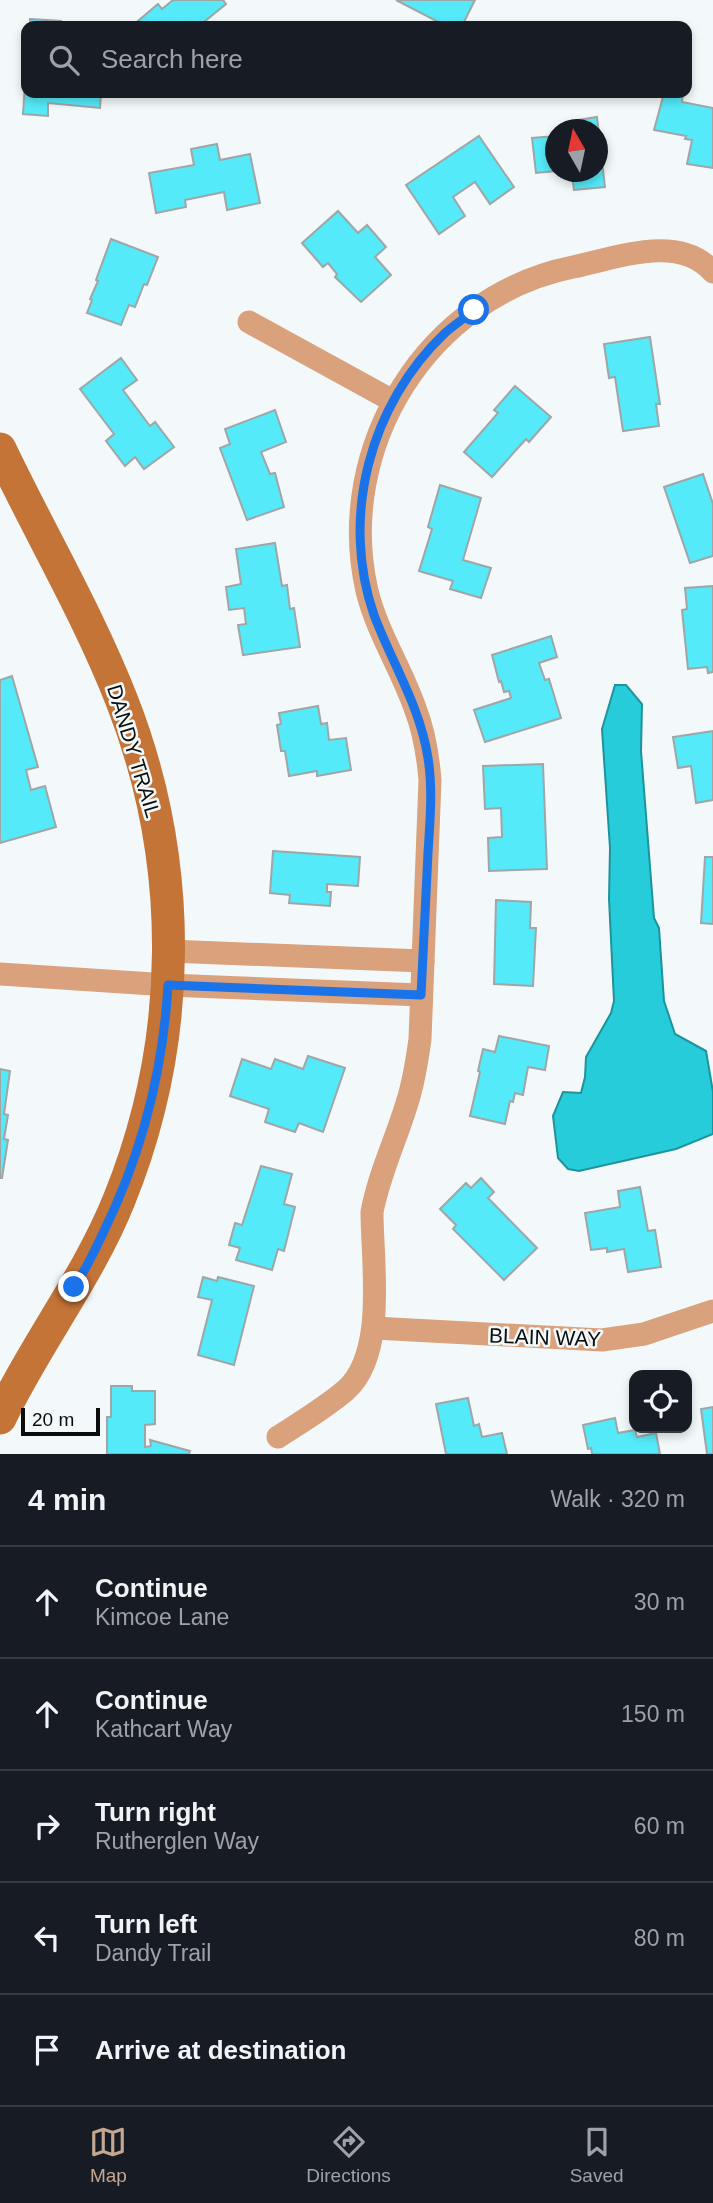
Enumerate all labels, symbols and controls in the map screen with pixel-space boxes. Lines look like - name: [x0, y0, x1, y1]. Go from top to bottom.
- search box: [21, 21, 692, 98]
- icon: search: [45, 41, 83, 79]
- text: Search here: [101, 44, 243, 74]
- north arrow: [545, 119, 608, 182]
- route start: [458, 294, 489, 325]
- street label: DANDY TRAIL: [103, 682, 165, 820]
- route end: [58, 1271, 89, 1302]
- street label: BLAIN WAY: [489, 1324, 601, 1350]
- map controls: [629, 1370, 692, 1433]
- button: locate: [629, 1370, 692, 1433]
- scale bar: [21, 1405, 100, 1437]
- text: 20 m: [32, 1409, 74, 1430]
- text: 4 min: [28, 1483, 106, 1516]
- text: Walk · 320 m: [550, 1486, 685, 1512]
- text: Continue: [95, 1573, 208, 1603]
- icon: ahead: [28, 1583, 66, 1621]
- text: 30 m: [634, 1589, 685, 1615]
- text: Kimcoe Lane: [95, 1604, 229, 1630]
- text: Continue: [95, 1685, 208, 1715]
- icon: ahead: [28, 1695, 66, 1733]
- text: 150 m: [621, 1701, 685, 1727]
- text: Kathcart Way: [95, 1716, 232, 1742]
- text: Turn right: [95, 1797, 216, 1827]
- icon: right: [28, 1807, 66, 1845]
- text: 60 m: [634, 1813, 685, 1839]
- text: Rutherglen Way: [95, 1828, 259, 1854]
- text: Turn left: [95, 1909, 197, 1939]
- icon: left: [28, 1919, 66, 1957]
- text: 80 m: [634, 1925, 685, 1951]
- text: Dandy Trail: [95, 1940, 211, 1966]
- icon: arrive: [28, 2031, 66, 2069]
- text: Arrive at destination: [95, 2035, 346, 2065]
- tab: Map: [89, 2123, 127, 2187]
- tab: Directions: [306, 2123, 391, 2187]
- tab: Saved: [570, 2123, 624, 2187]

